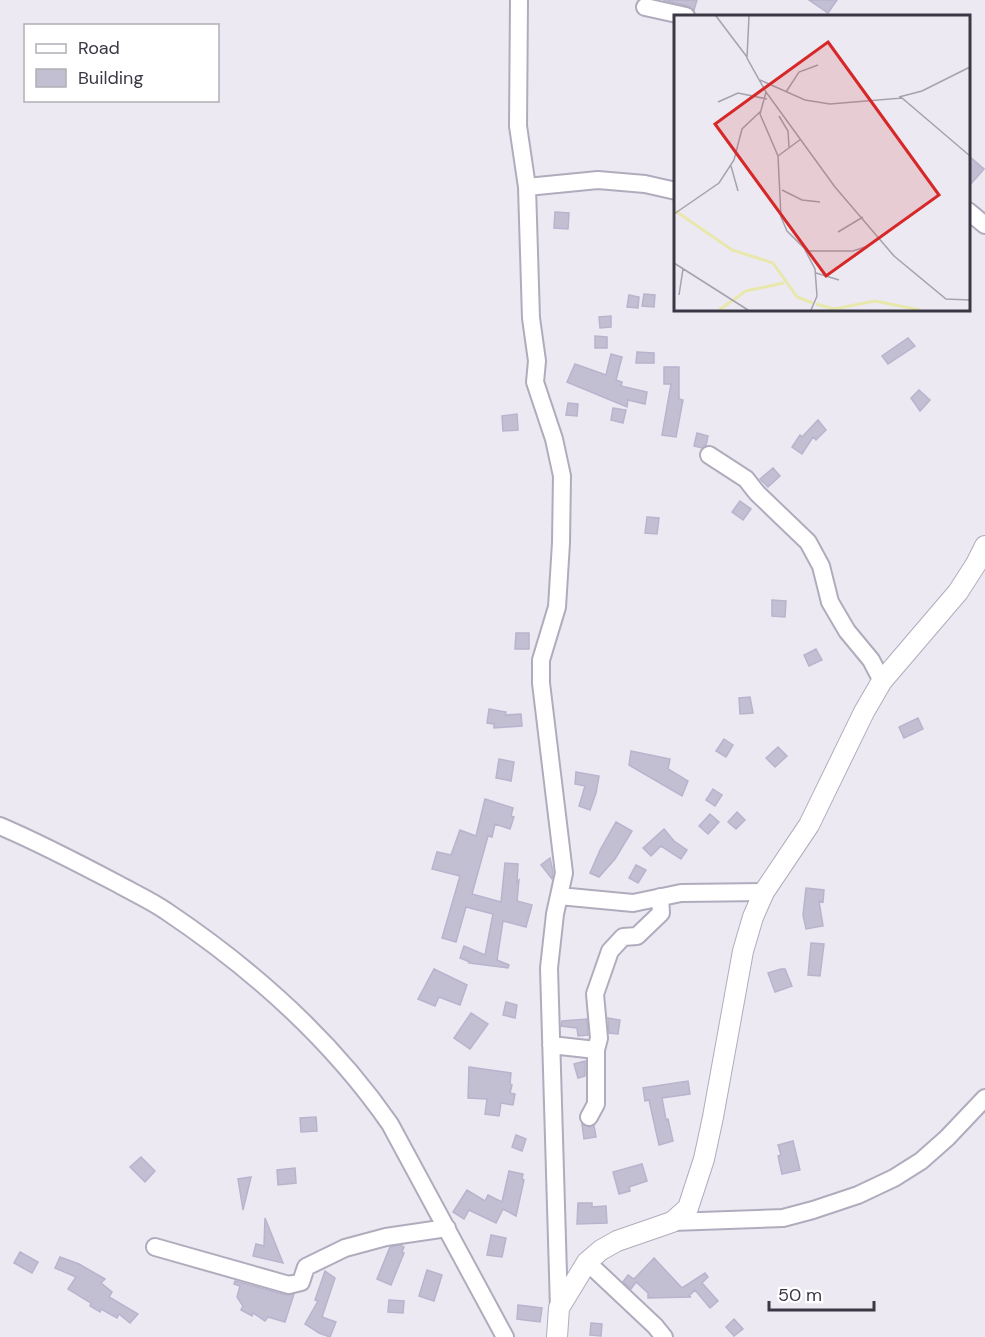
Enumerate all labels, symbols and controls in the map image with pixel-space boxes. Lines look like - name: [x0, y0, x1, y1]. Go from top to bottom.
- inset map: [674, 15, 970, 310]
- legend: [24, 24, 219, 102]
- text: Road: [78, 36, 120, 60]
- text: Building: [78, 66, 143, 90]
- scale bar: [769, 1274, 874, 1312]
- text: 50 m: [778, 1283, 822, 1307]

